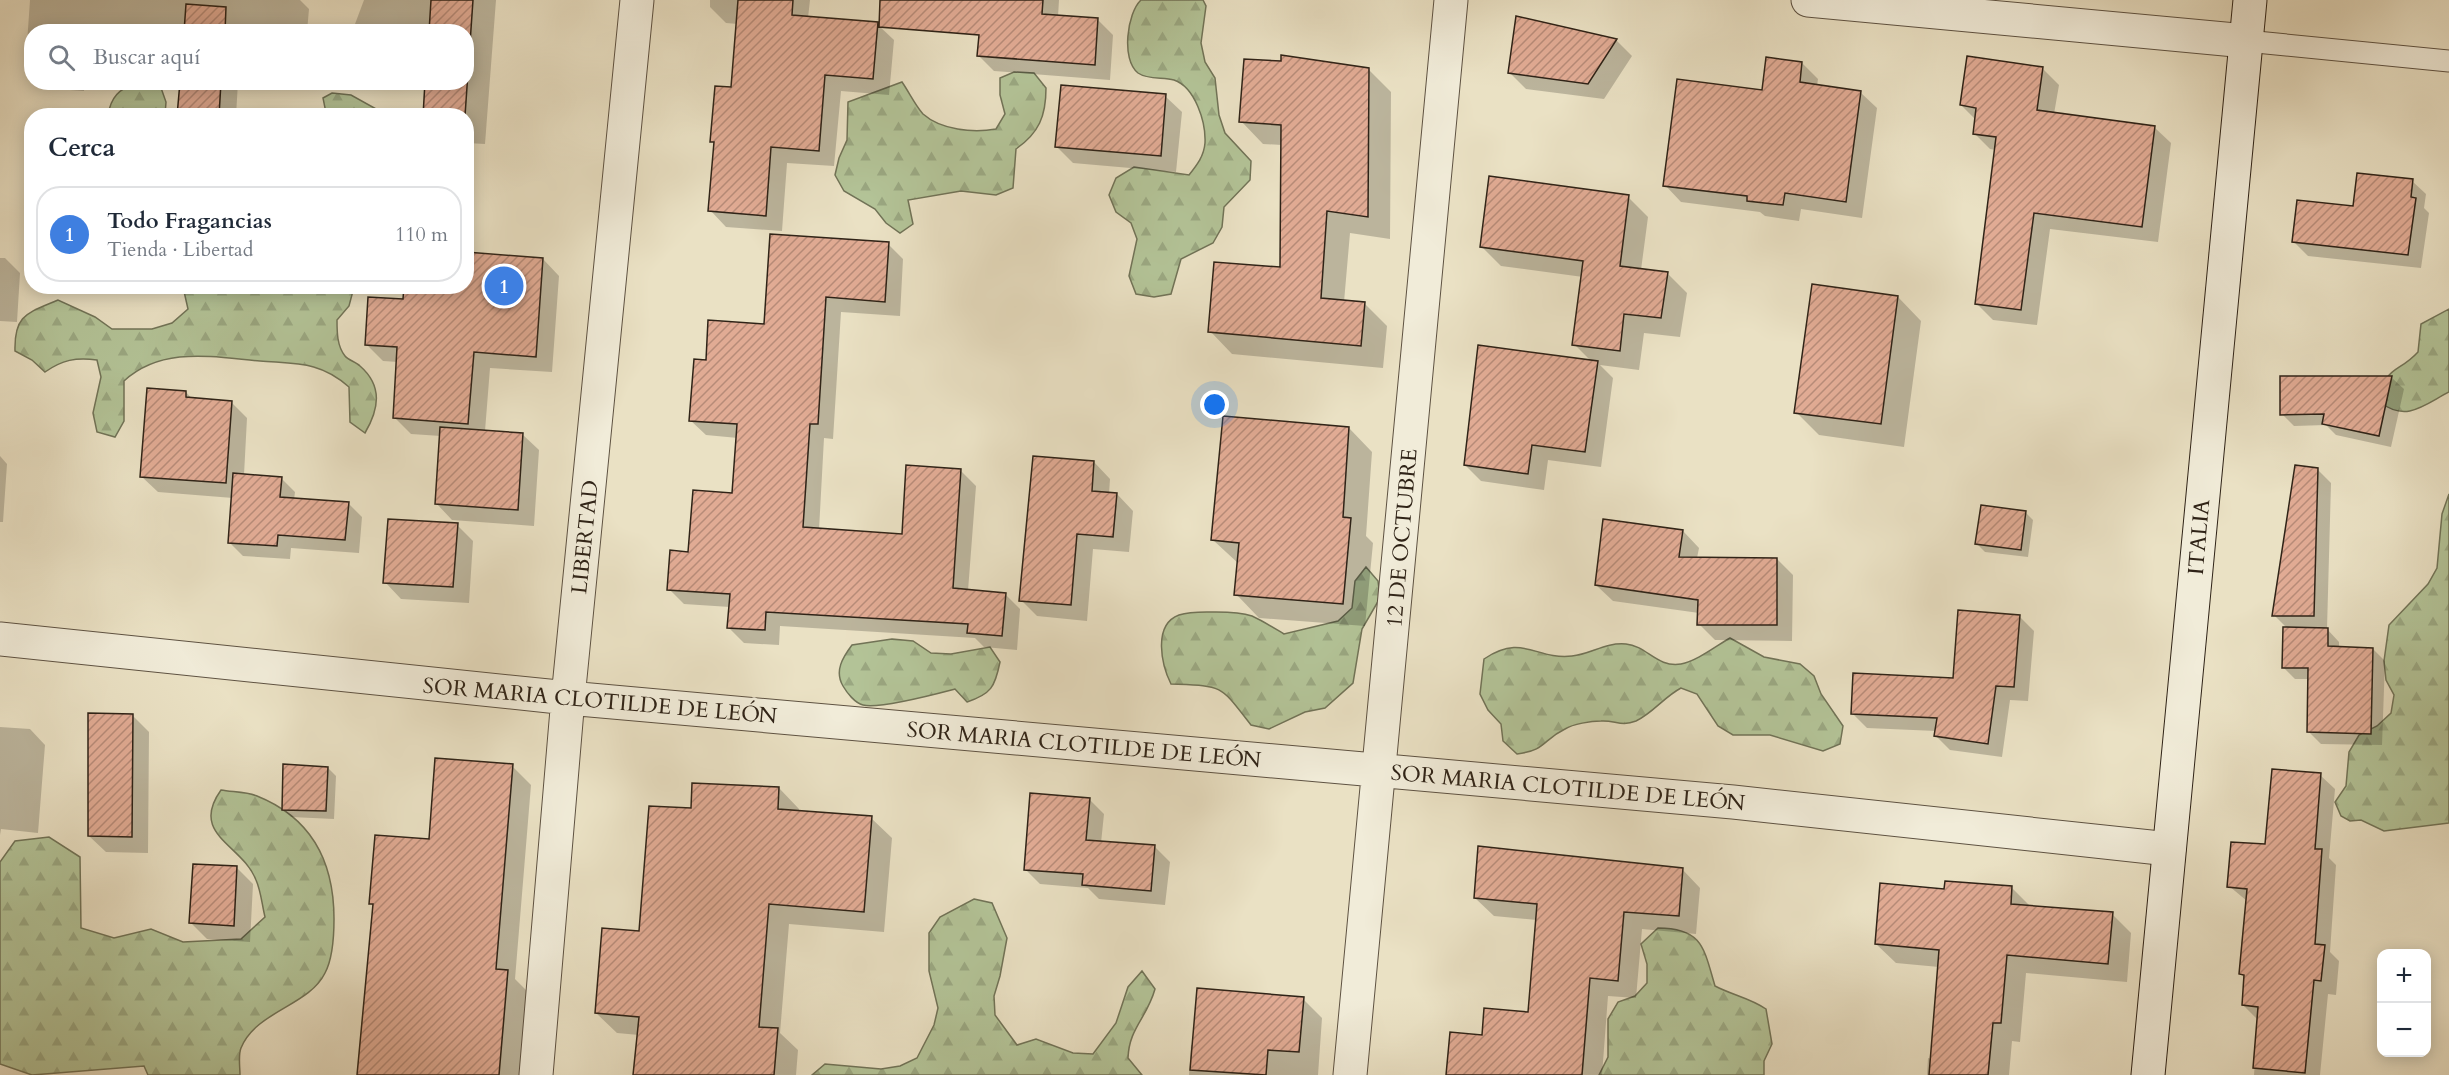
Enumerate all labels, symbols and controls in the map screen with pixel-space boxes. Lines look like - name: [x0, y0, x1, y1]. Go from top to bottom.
- search box: [24, 24, 474, 90]
- icon: search: [45, 41, 78, 74]
- text: Buscar aquí: [93, 42, 200, 72]
- text: Cerca: [48, 130, 115, 165]
- text: Todo Fragancias: [107, 206, 272, 236]
- text: 1: [64, 221, 75, 248]
- text: 110 m: [395, 221, 448, 248]
- text: Tienda · Libertad: [107, 236, 253, 263]
- pin: 1: [484, 264, 524, 308]
- your location: [1200, 390, 1229, 419]
- street label: 12 DE OCTUBRE: [1379, 447, 1425, 629]
- street label: LIBERTAD: [564, 479, 606, 595]
- street label: ITALIA: [2181, 498, 2217, 576]
- street label: SOR MARIA CLOTILDE DE LEÓN: [422, 671, 779, 731]
- street label: SOR MARIA CLOTILDE DE LEÓN: [906, 715, 1263, 775]
- street label: SOR MARIA CLOTILDE DE LEÓN: [1390, 758, 1747, 818]
- map controls: [2377, 949, 2431, 1057]
- button: +: [2377, 949, 2431, 1003]
- button: −: [2377, 1003, 2431, 1057]

